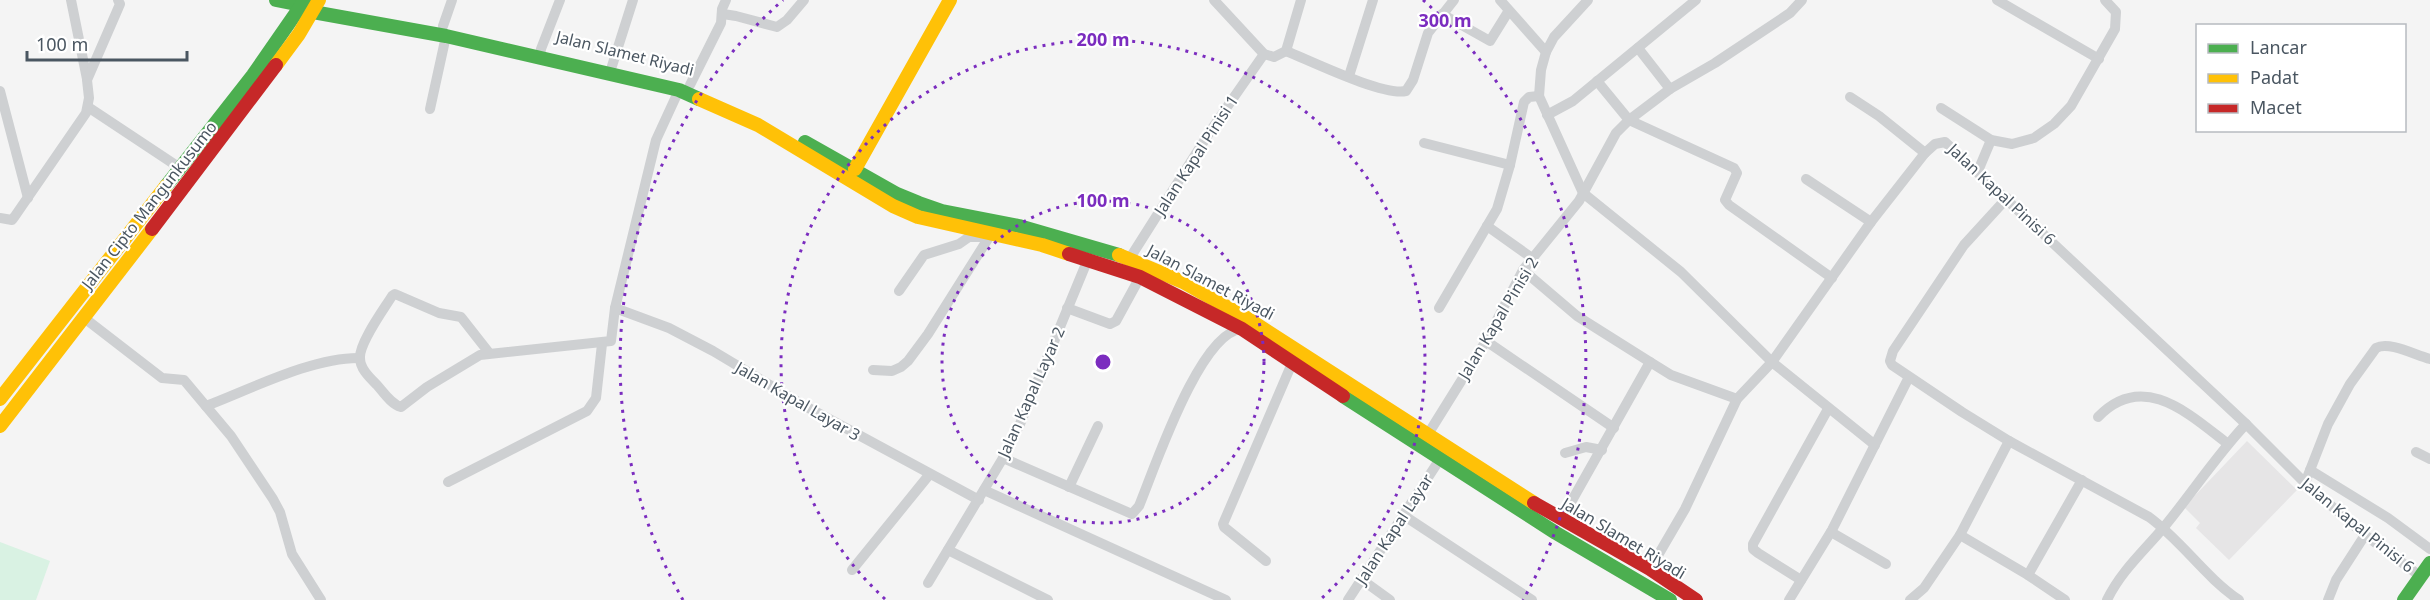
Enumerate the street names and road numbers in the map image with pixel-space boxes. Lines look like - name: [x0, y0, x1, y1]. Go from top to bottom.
- street label: Jalan Slamet Riyadi: [552, 25, 696, 81]
- street label: Jalan Kapal Pinisi 1: [1148, 91, 1243, 221]
- street label: Jalan Cipto Mangunkusumo: [75, 116, 222, 295]
- street label: Jalan Kapal Pinisi 6: [1942, 137, 2060, 250]
- street label: Jalan Slamet Riyadi: [1142, 238, 1279, 325]
- street label: Jalan Kapal Pinisi 2: [1452, 253, 1543, 385]
- street label: Jalan Kapal Layar 2: [991, 323, 1070, 463]
- street label: Jalan Kapal Layar 3: [730, 355, 865, 446]
- street label: Jalan Kapal Layar: [1349, 469, 1438, 590]
- street label: Jalan Kapal Pinisi 6: [2295, 471, 2419, 577]
- street label: Jalan Slamet Riyadi: [1556, 491, 1690, 584]

